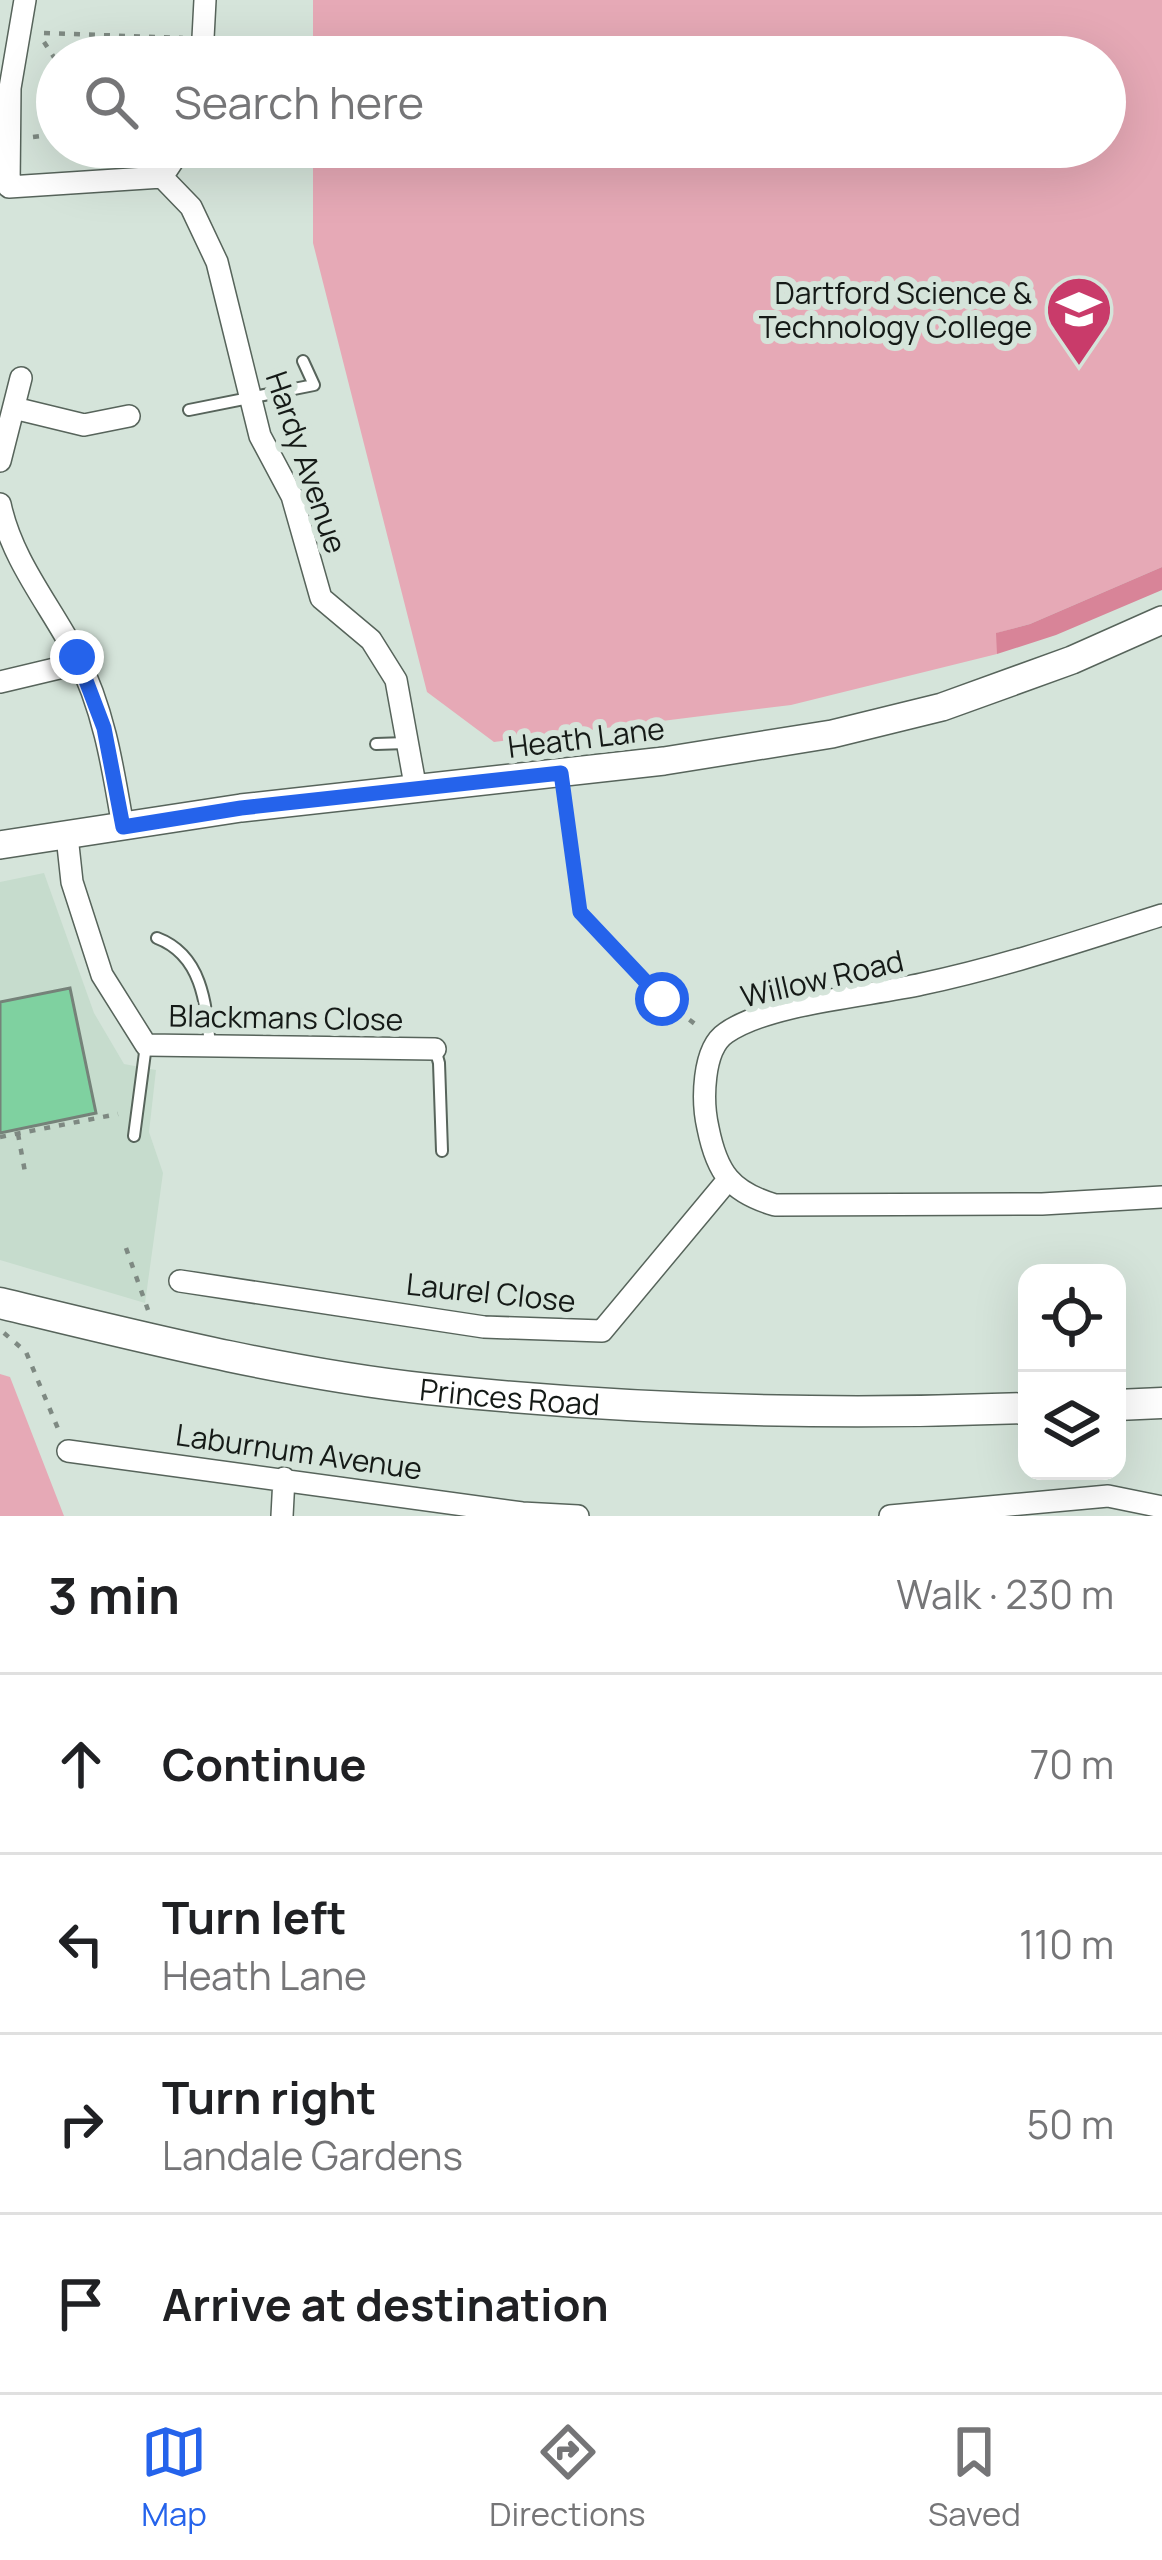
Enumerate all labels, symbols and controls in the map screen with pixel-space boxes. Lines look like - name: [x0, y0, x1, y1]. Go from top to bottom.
- search box: [36, 36, 1126, 168]
- icon: search: [78, 69, 144, 135]
- text: Search here: [174, 71, 424, 133]
- place label: Dartford Science & Technology College: [759, 272, 1032, 347]
- school or university icon: Dartford Science & Technology College: [1044, 274, 1114, 368]
- street label: Hardy Avenue: [257, 365, 357, 559]
- route end: [50, 630, 104, 684]
- street label: Heath Lane: [505, 707, 667, 767]
- street label: Willow Road: [737, 939, 907, 1017]
- route start: [635, 972, 689, 1026]
- street label: Blackmans Close: [168, 994, 404, 1040]
- street label: Laurel Close: [404, 1263, 578, 1321]
- map controls: [1018, 1264, 1126, 1480]
- button: locate: [1018, 1264, 1126, 1372]
- street label: Princes Road: [418, 1368, 601, 1424]
- button: layers: [1018, 1372, 1126, 1480]
- street label: Laburnum Avenue: [173, 1413, 425, 1489]
- text: 3 min: [48, 1560, 180, 1629]
- text: Walk · 230 m: [896, 1567, 1114, 1621]
- icon: ahead: [48, 1731, 114, 1797]
- text: Continue: [162, 1733, 367, 1795]
- text: 70 m: [1030, 1737, 1114, 1791]
- text: Turn left: [162, 1886, 347, 1948]
- icon: left: [48, 1911, 114, 1977]
- text: 110 m: [1019, 1917, 1114, 1971]
- text: Heath Lane: [162, 1948, 367, 2002]
- text: Turn right: [162, 2066, 376, 2128]
- icon: right: [48, 2091, 114, 2157]
- text: 50 m: [1027, 2097, 1114, 2151]
- text: Landale Gardens: [162, 2128, 463, 2182]
- icon: arrive: [48, 2271, 114, 2337]
- text: Arrive at destination: [162, 2273, 609, 2335]
- tab: Map: [141, 2419, 207, 2536]
- tab: Directions: [489, 2419, 646, 2536]
- tab: Saved: [928, 2419, 1021, 2536]

